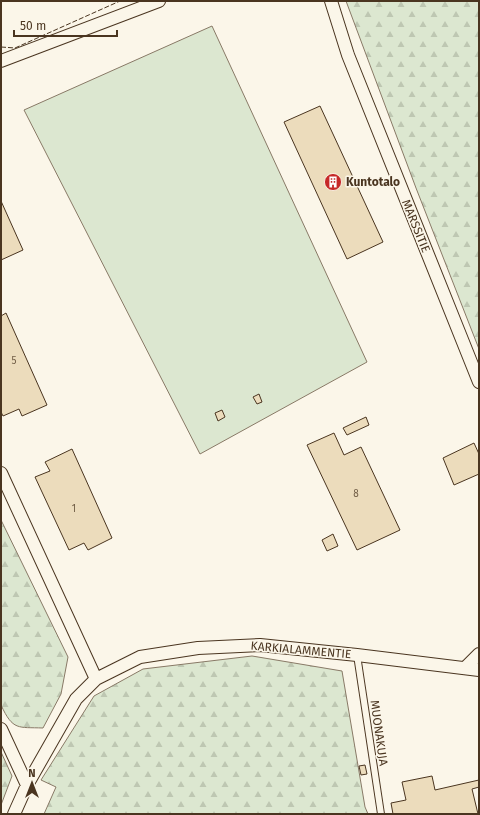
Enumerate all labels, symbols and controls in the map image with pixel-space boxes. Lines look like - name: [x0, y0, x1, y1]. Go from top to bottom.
- scale bar: [14, 12, 117, 38]
- text: 50 m: [20, 19, 46, 33]
- building icon: Kuntotalo: [323, 172, 343, 192]
- place label: Kuntotalo: [346, 175, 400, 189]
- street label: MARSSITIE: [399, 197, 433, 255]
- house number: 5: [11, 355, 17, 367]
- house number: 8: [353, 488, 359, 500]
- house number: 1: [72, 503, 76, 515]
- street label: KARKIALAMMENTIE: [250, 639, 352, 661]
- street label: MUONAKUJA: [367, 699, 391, 767]
- north arrow: [12, 763, 52, 803]
- text: N: [28, 767, 36, 780]

